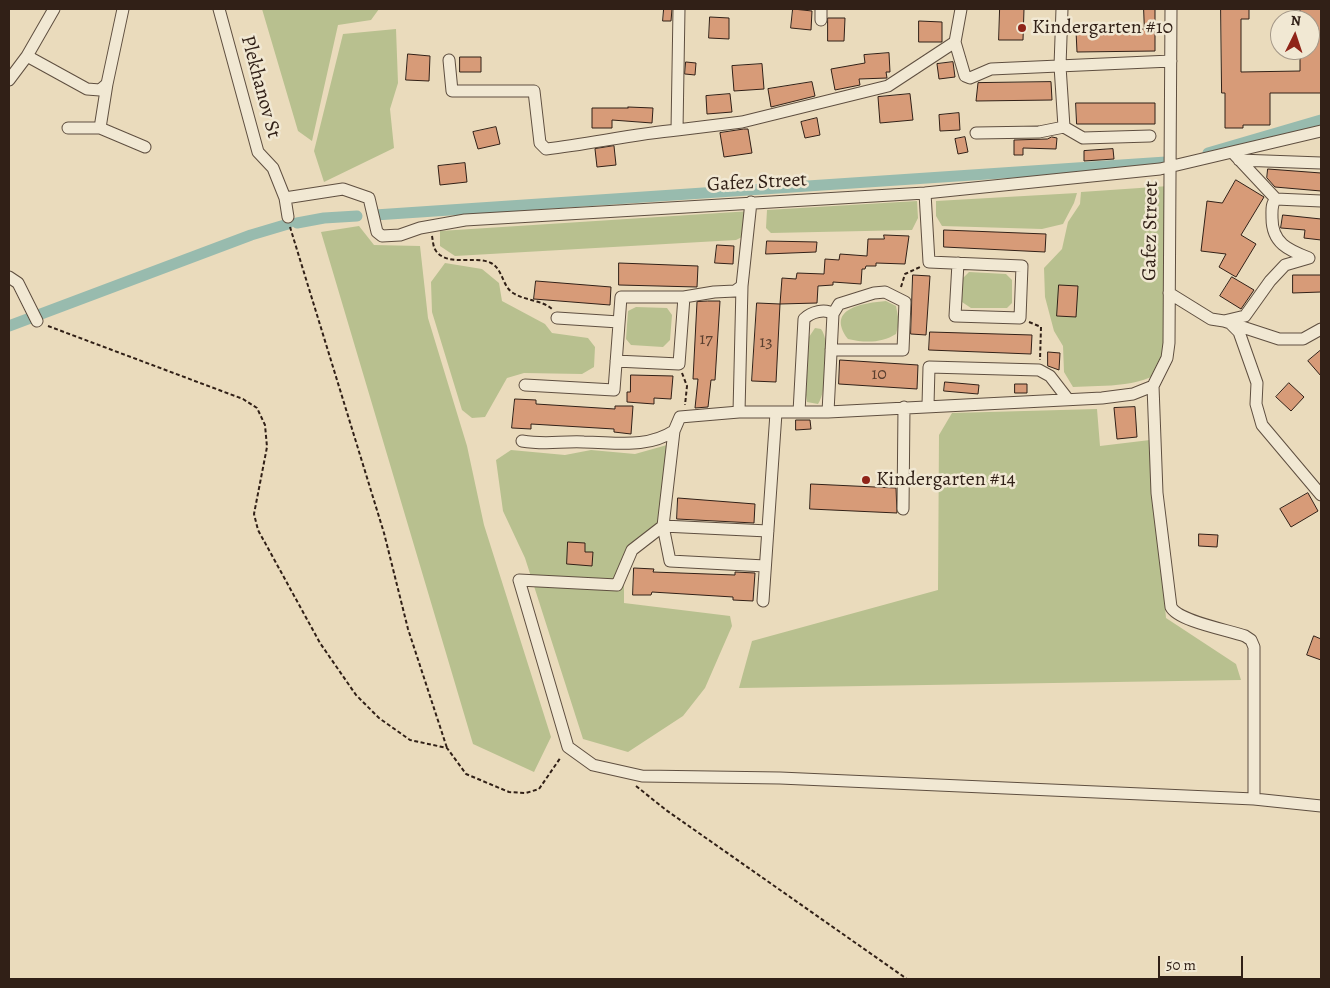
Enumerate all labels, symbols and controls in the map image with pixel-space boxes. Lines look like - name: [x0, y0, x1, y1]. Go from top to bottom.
- north arrow: [1270, 10, 1320, 60]
- text: N: [1290, 11, 1302, 30]
- place label: Kindergarten #10: [1032, 16, 1173, 40]
- marker: Kindergarten #10: [1016, 22, 1028, 34]
- street label: Plekhanov St: [235, 33, 285, 141]
- street label: Gafez Street: [706, 168, 808, 198]
- street label: Gafez Street: [1138, 181, 1164, 281]
- house number: 17: [699, 329, 713, 351]
- house number: 13: [759, 332, 773, 354]
- house number: 10: [871, 364, 887, 386]
- place label: Kindergarten #14: [876, 468, 1016, 492]
- marker: Kindergarten #14: [860, 474, 872, 486]
- scale bar: [1160, 946, 1245, 978]
- text: 50 m: [1166, 955, 1196, 975]

